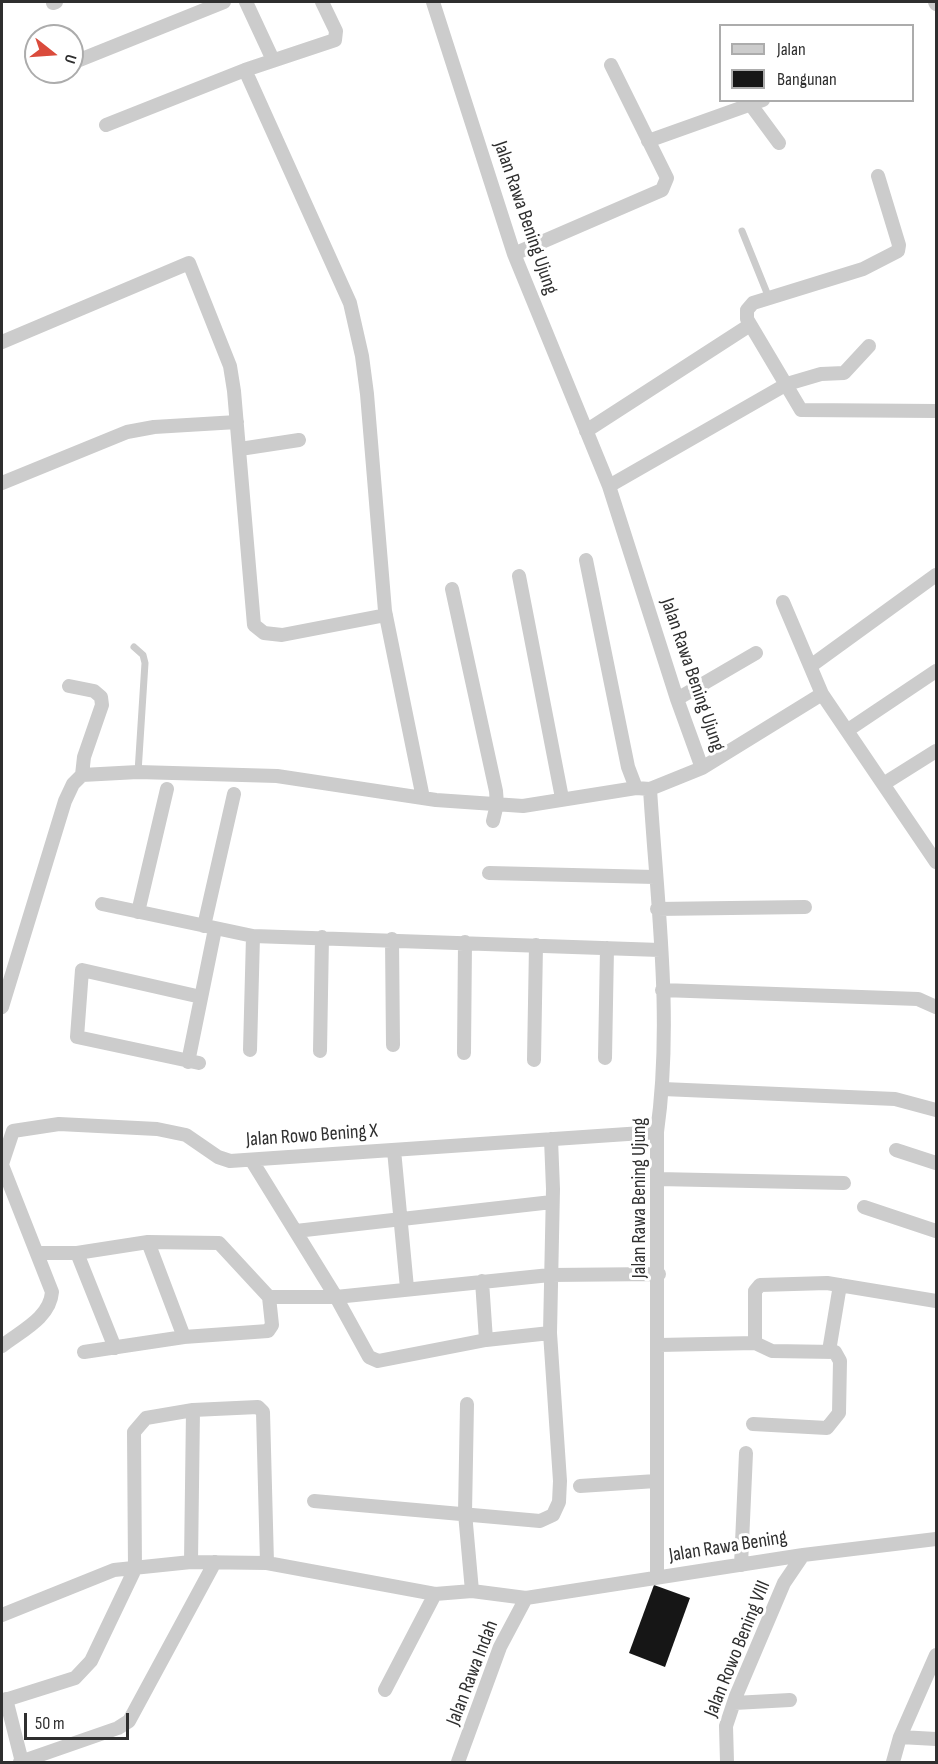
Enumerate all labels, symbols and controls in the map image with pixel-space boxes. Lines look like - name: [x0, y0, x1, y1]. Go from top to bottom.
- north arrow: [24, 24, 84, 84]
- legend: [719, 24, 914, 102]
- text: Jalan: [777, 39, 806, 60]
- text: U: [59, 52, 80, 66]
- text: Bangunan: [777, 69, 837, 90]
- street label: Jalan Rawa Bening Ujung: [487, 138, 563, 298]
- street label: Jalan Rawa Bening Ujung: [654, 595, 730, 755]
- street label: Jalan Rawa Bening Ujung: [628, 1118, 652, 1278]
- street label: Jalan Rowo Bening X: [245, 1119, 379, 1153]
- street label: Jalan Rawa Bening: [667, 1526, 789, 1568]
- street label: Jalan Rowo Bening VIII: [700, 1577, 776, 1721]
- street label: Jalan Rawa Indah: [442, 1617, 504, 1729]
- scale bar: [27, 1701, 132, 1739]
- text: 50 m: [35, 1713, 65, 1734]

